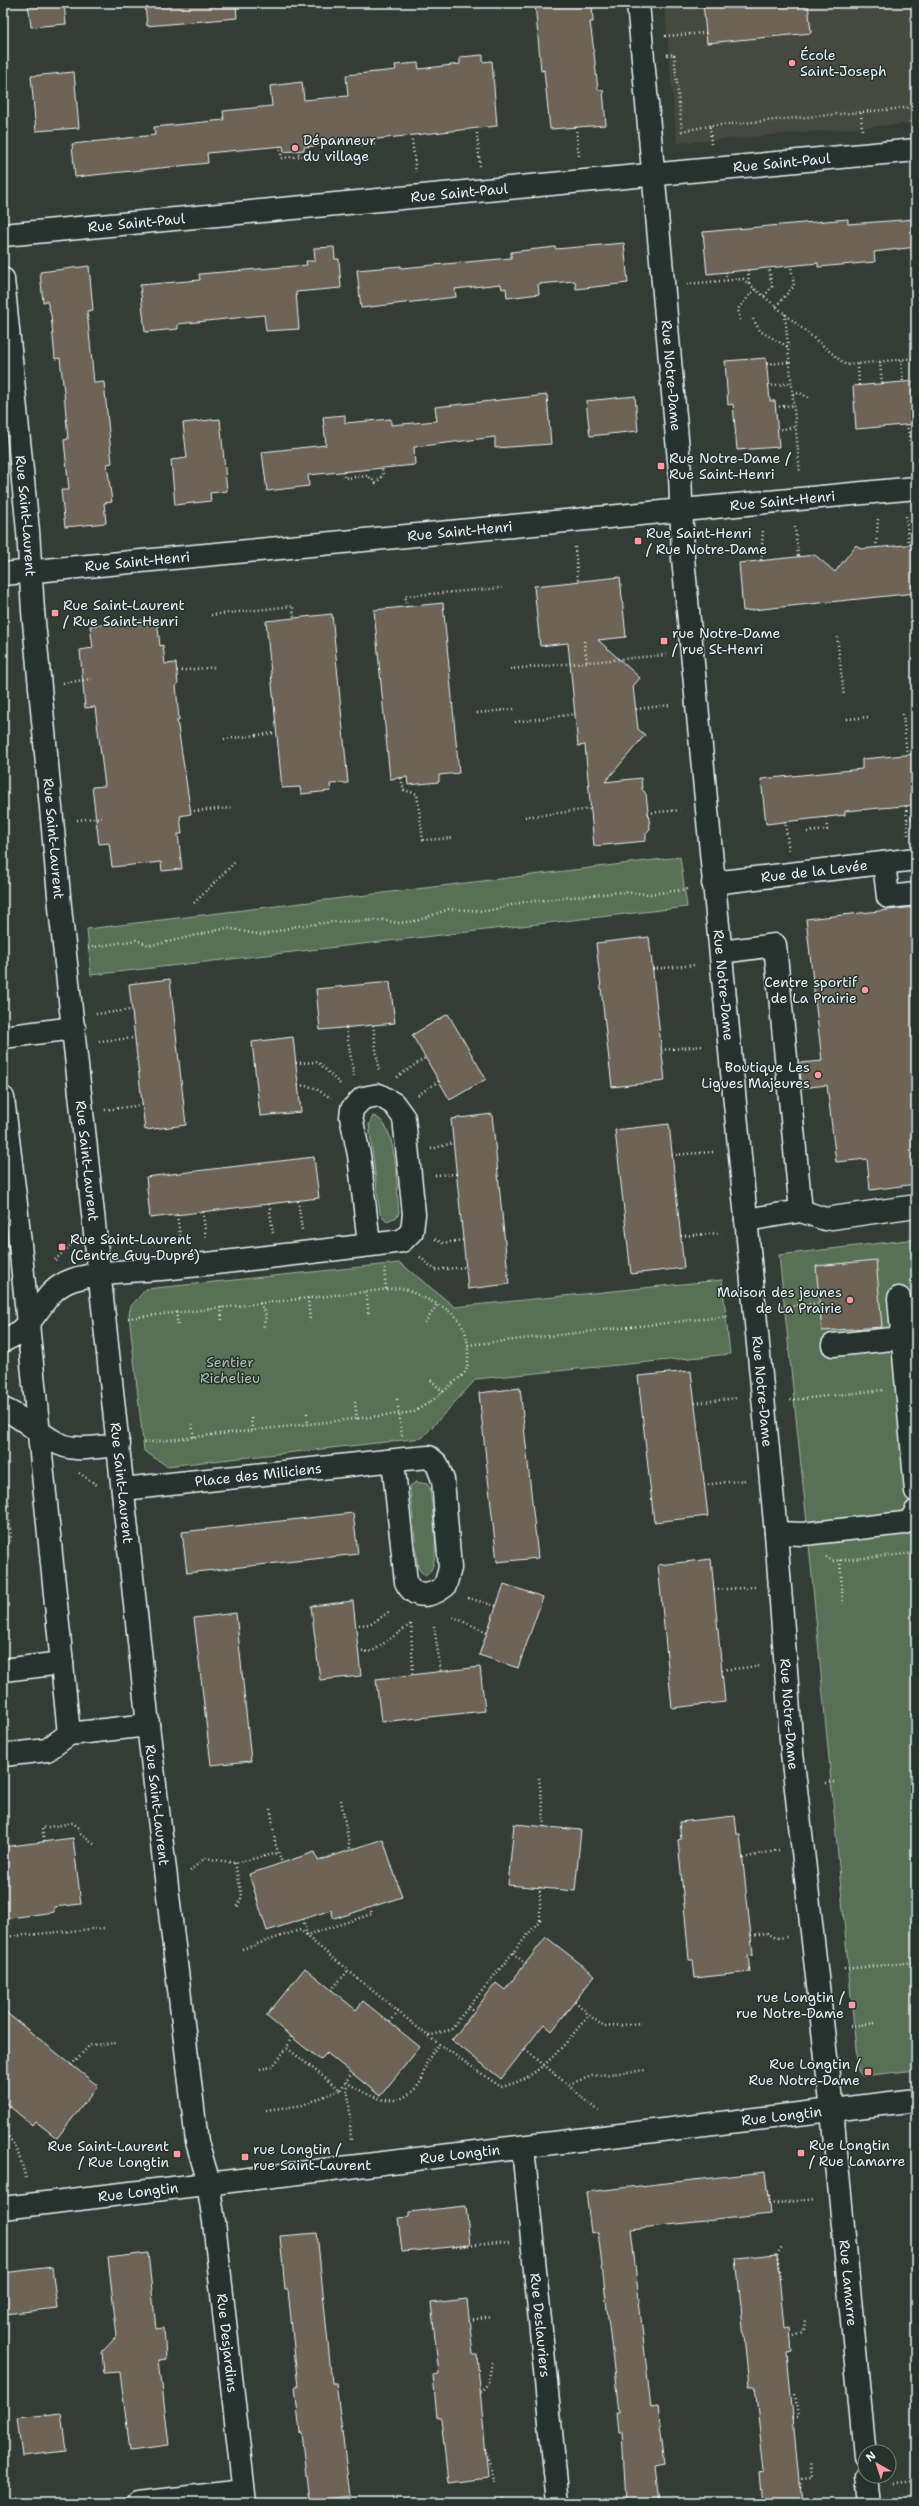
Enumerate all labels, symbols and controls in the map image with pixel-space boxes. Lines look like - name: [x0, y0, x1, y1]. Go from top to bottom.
- place label: École Saint-Joseph: [800, 46, 887, 80]
- marker: École Saint-Joseph: [787, 58, 797, 68]
- place label: Dépanneur du village: [303, 131, 376, 165]
- marker: Dépanneur du village: [290, 143, 300, 153]
- street label: Rue Saint-Paul: [732, 149, 832, 176]
- street label: Rue Saint-Paul: [410, 179, 509, 206]
- street label: Rue Saint-Paul: [87, 209, 187, 236]
- street label: Rue Notre-Dame: [657, 319, 685, 432]
- place label: Rue Notre-Dame / Rue Saint-Henri: [669, 449, 791, 483]
- street label: Rue Saint-Laurent: [12, 454, 40, 577]
- marker: Rue Notre-Dame / Rue Saint-Henri: [656, 461, 666, 471]
- street label: Rue Saint-Henri: [729, 487, 836, 514]
- street label: Rue Saint-Henri: [406, 517, 513, 545]
- place label: Rue Saint-Henri / Rue Notre-Dame: [646, 524, 767, 558]
- marker: Rue Saint-Henri / Rue Notre-Dame: [633, 536, 643, 546]
- street label: Rue Saint-Henri: [84, 547, 191, 575]
- place label: Rue Saint-Laurent / Rue Saint-Henri: [63, 596, 185, 630]
- marker: Rue Saint-Laurent / Rue Saint-Henri: [50, 608, 60, 618]
- place label: rue Notre-Dame / rue St-Henri: [672, 624, 780, 658]
- marker: rue Notre-Dame / rue St-Henri: [659, 636, 669, 646]
- street label: Rue Saint-Laurent: [39, 777, 68, 900]
- street label: Rue de la Levée: [760, 856, 869, 886]
- street label: Rue Notre-Dame: [709, 929, 738, 1042]
- place label: Centre sportif de La Prairie: [764, 973, 858, 1007]
- marker: Centre sportif de La Prairie: [860, 985, 870, 995]
- place label: Boutique Les Ligues Majeures: [701, 1058, 810, 1092]
- marker: Boutique Les Ligues Majeures: [813, 1070, 823, 1080]
- street label: Rue Saint-Laurent: [72, 1099, 103, 1222]
- place label: Rue Saint-Laurent (Centre Guy-Dupré): [70, 1230, 200, 1264]
- marker: Rue Saint-Laurent (Centre Guy-Dupré): [57, 1242, 67, 1252]
- place label: Maison des jeunes de La Prairie: [717, 1283, 842, 1317]
- marker: Maison des jeunes de La Prairie: [845, 1295, 855, 1305]
- street label: Rue Notre-Dame: [748, 1335, 777, 1448]
- park label: Sentier Richelieu: [200, 1353, 260, 1387]
- street label: Rue Saint-Laurent: [106, 1422, 137, 1545]
- street label: Place des Miliciens: [194, 1459, 323, 1490]
- street label: Rue Notre-Dame: [776, 1658, 803, 1771]
- street label: Rue Saint-Laurent: [141, 1744, 173, 1867]
- place label: rue Longtin / rue Notre-Dame: [736, 1988, 845, 2022]
- marker: rue Longtin / rue Notre-Dame: [847, 2000, 857, 2010]
- place label: Rue Longtin / Rue Notre-Dame: [749, 2055, 861, 2089]
- marker: Rue Longtin / Rue Notre-Dame: [863, 2067, 873, 2077]
- street label: Rue Longtin: [740, 2102, 823, 2130]
- place label: Rue Longtin / Rue Lamarre: [809, 2136, 906, 2170]
- place label: Rue Saint-Laurent / Rue Longtin: [47, 2137, 169, 2171]
- place label: rue Longtin / rue Saint-Laurent: [253, 2140, 371, 2174]
- street label: Rue Longtin: [419, 2140, 502, 2168]
- marker: Rue Longtin / Rue Lamarre: [796, 2148, 806, 2158]
- marker: Rue Saint-Laurent / Rue Longtin: [172, 2149, 182, 2159]
- marker: rue Longtin / rue Saint-Laurent: [240, 2152, 250, 2162]
- street label: Rue Longtin: [97, 2178, 180, 2206]
- street label: Rue Lamarre: [835, 2239, 862, 2327]
- street label: Rue Deslauriers: [526, 2272, 555, 2378]
- street label: Rue Desjardins: [213, 2293, 242, 2394]
- north arrow: [857, 2444, 897, 2484]
- text: N: [863, 2448, 879, 2465]

